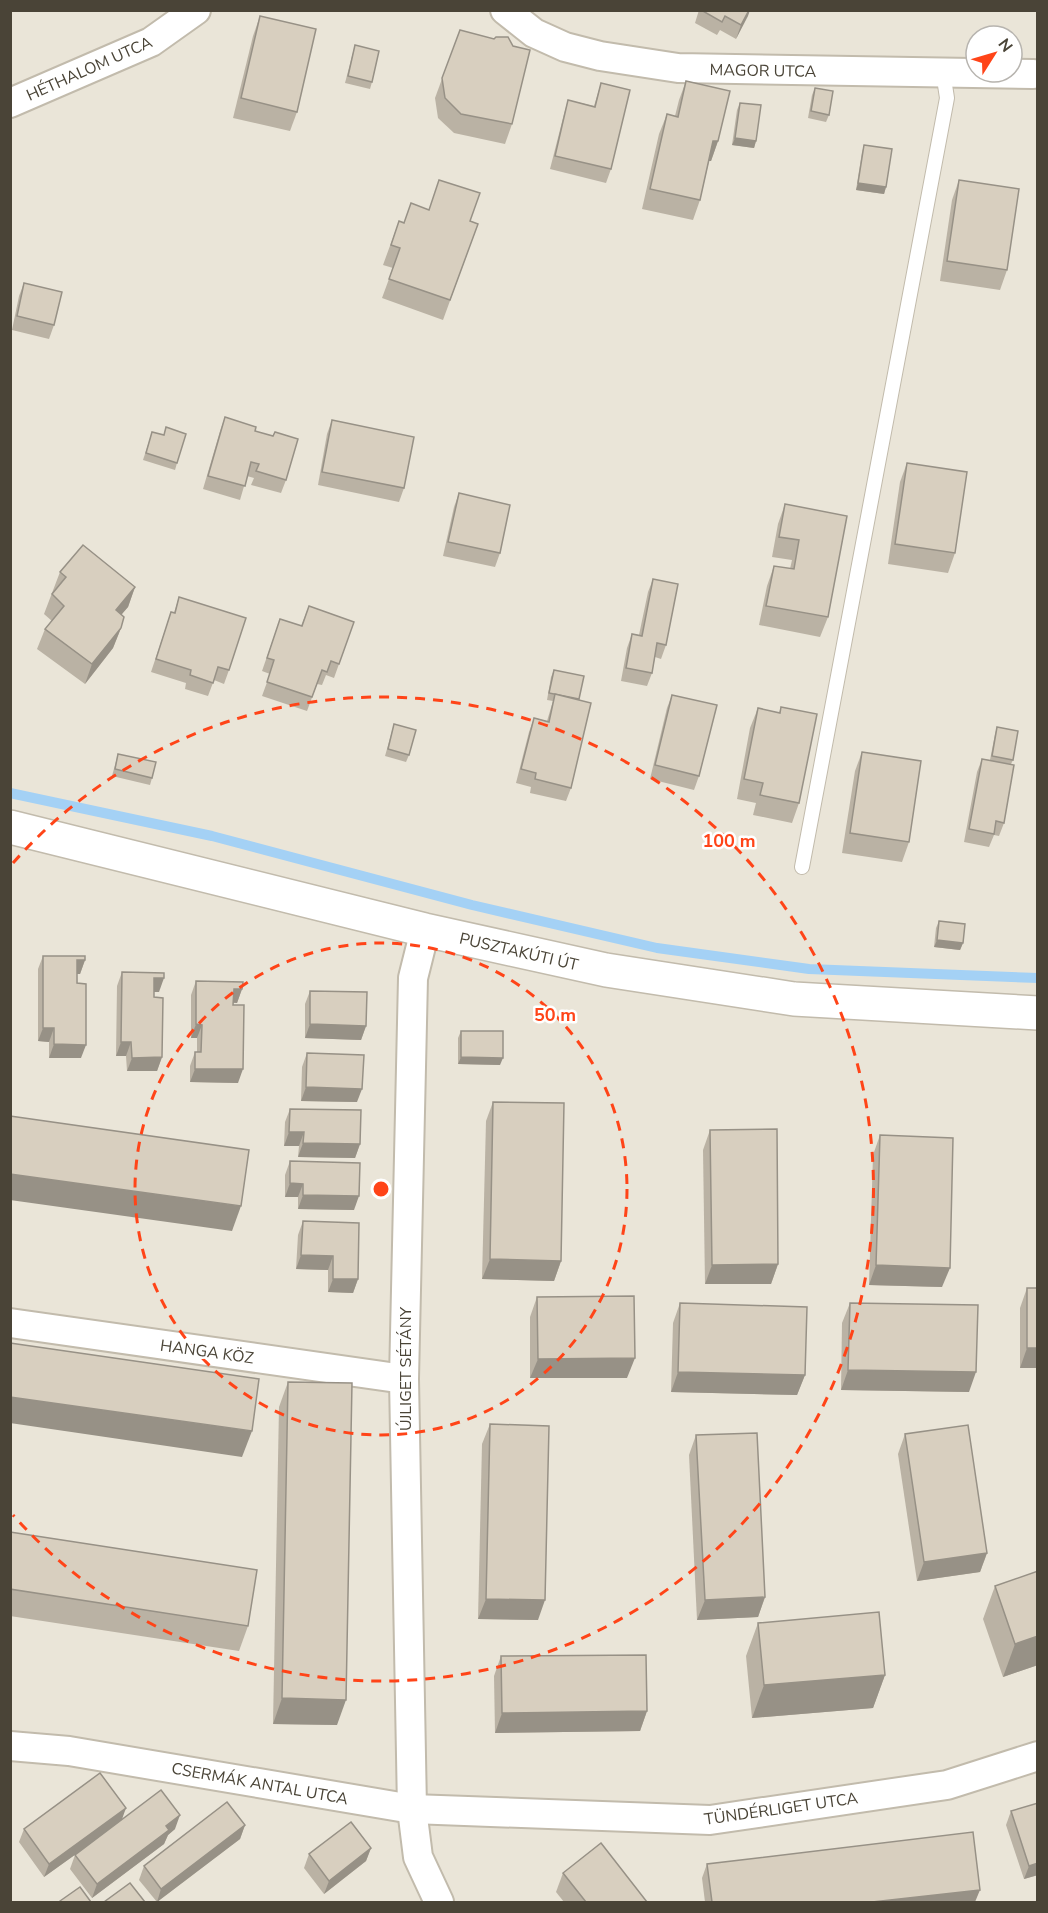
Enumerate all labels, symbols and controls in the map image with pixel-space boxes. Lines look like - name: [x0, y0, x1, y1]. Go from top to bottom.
- north arrow: [964, 24, 1024, 84]
- street label: HÉTHALOM UTCA: [23, 31, 156, 107]
- text: N: [993, 34, 1018, 57]
- street label: MAGOR UTCA: [710, 59, 817, 83]
- text: 100 m: [702, 829, 756, 853]
- street label: PUSZTAKÚTI ÚT: [457, 928, 581, 976]
- text: 50 m: [534, 1003, 576, 1027]
- centre of rings: [371, 1179, 391, 1199]
- street label: ÚJLIGET SÉTÁNY: [395, 1307, 417, 1431]
- street label: HANGA KÖZ: [159, 1335, 256, 1370]
- street label: CSERMÁK ANTAL UTCA: [170, 1758, 350, 1810]
- street label: TÜNDÉRLIGET UTCA: [703, 1787, 860, 1831]

